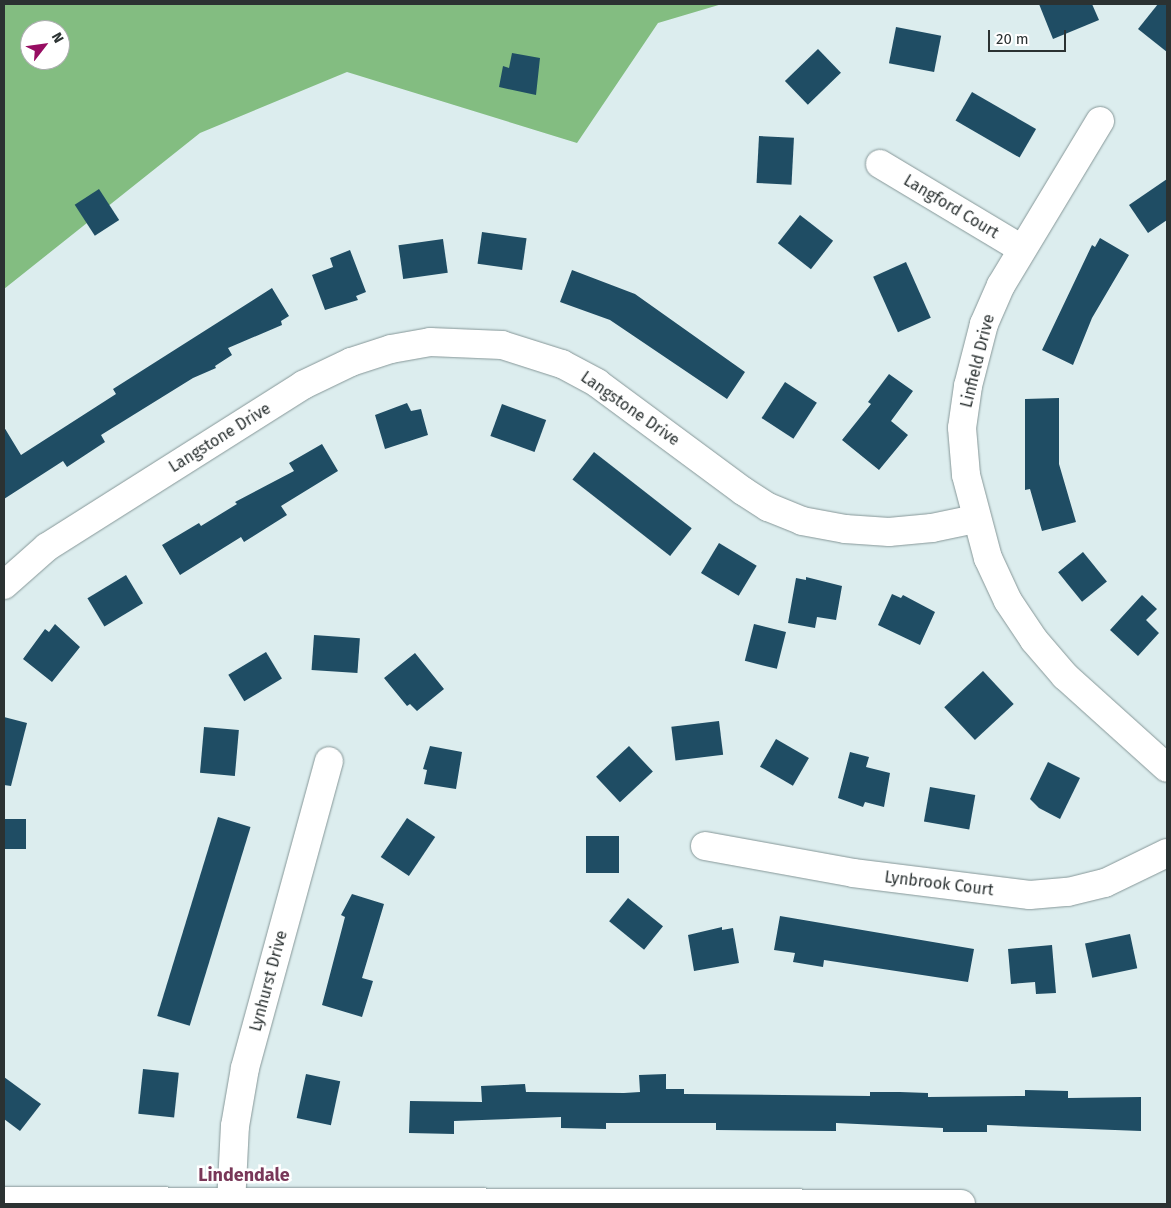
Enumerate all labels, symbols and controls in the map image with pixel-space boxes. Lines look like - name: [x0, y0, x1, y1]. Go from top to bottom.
- north arrow: [20, 20, 70, 70]
- scale bar: [991, 20, 1068, 52]
- text: N: [48, 29, 67, 46]
- text: 20 m: [996, 30, 1029, 48]
- street label: Langford Court: [900, 171, 1002, 243]
- street label: Linfield Drive: [957, 312, 999, 410]
- street label: Langstone Drive: [577, 368, 683, 450]
- street label: Langstone Drive: [166, 399, 274, 477]
- street label: Lynbrook Court: [883, 868, 995, 900]
- street label: Lynhurst Drive: [246, 928, 292, 1034]
- district label: Lindendale: [198, 1164, 290, 1186]

